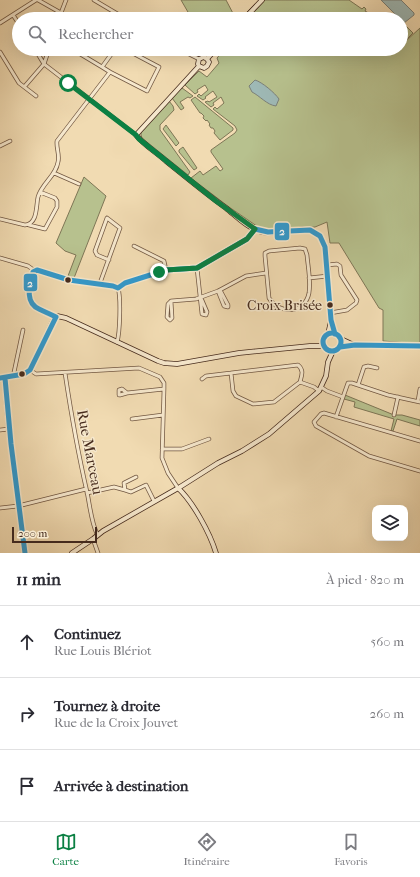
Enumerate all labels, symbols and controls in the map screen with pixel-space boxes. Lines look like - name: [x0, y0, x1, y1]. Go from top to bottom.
- search box: [12, 12, 408, 56]
- icon: search: [26, 23, 48, 45]
- text: Rechercher: [58, 25, 133, 43]
- route start: [59, 74, 77, 92]
- line badge: 2: [274, 222, 290, 241]
- text: 2: [279, 225, 285, 238]
- route end: [150, 263, 168, 281]
- line badge: 2: [23, 273, 38, 292]
- unlabelled marker: [63, 275, 73, 285]
- text: 2: [27, 277, 33, 290]
- place label: Croix Brisée: [247, 297, 322, 314]
- marker: Croix Brisée: [325, 300, 335, 310]
- unlabelled marker: [17, 369, 27, 379]
- street label: Rue Marceau: [73, 408, 107, 496]
- map controls: [372, 505, 408, 541]
- button: layers: [372, 505, 408, 541]
- scale bar: [12, 525, 97, 544]
- text: 200 m: [18, 527, 47, 540]
- text: 11 min: [16, 569, 61, 589]
- text: À pied · 820 m: [326, 572, 404, 587]
- text: Continuez: [54, 625, 121, 643]
- icon: ahead: [16, 631, 38, 653]
- text: 560 m: [371, 634, 404, 649]
- text: Rue Louis Blériot: [54, 643, 152, 658]
- text: Tournez à droite: [54, 697, 160, 715]
- icon: right: [16, 703, 38, 725]
- text: 260 m: [370, 706, 404, 721]
- text: Rue de la Croix Jouvet: [54, 715, 178, 730]
- icon: arrive: [16, 775, 38, 797]
- text: Arrivée à destination: [54, 777, 189, 795]
- tab: Carte: [52, 831, 79, 868]
- tab: Itinéraire: [183, 831, 230, 868]
- tab: Favoris: [334, 831, 368, 868]

